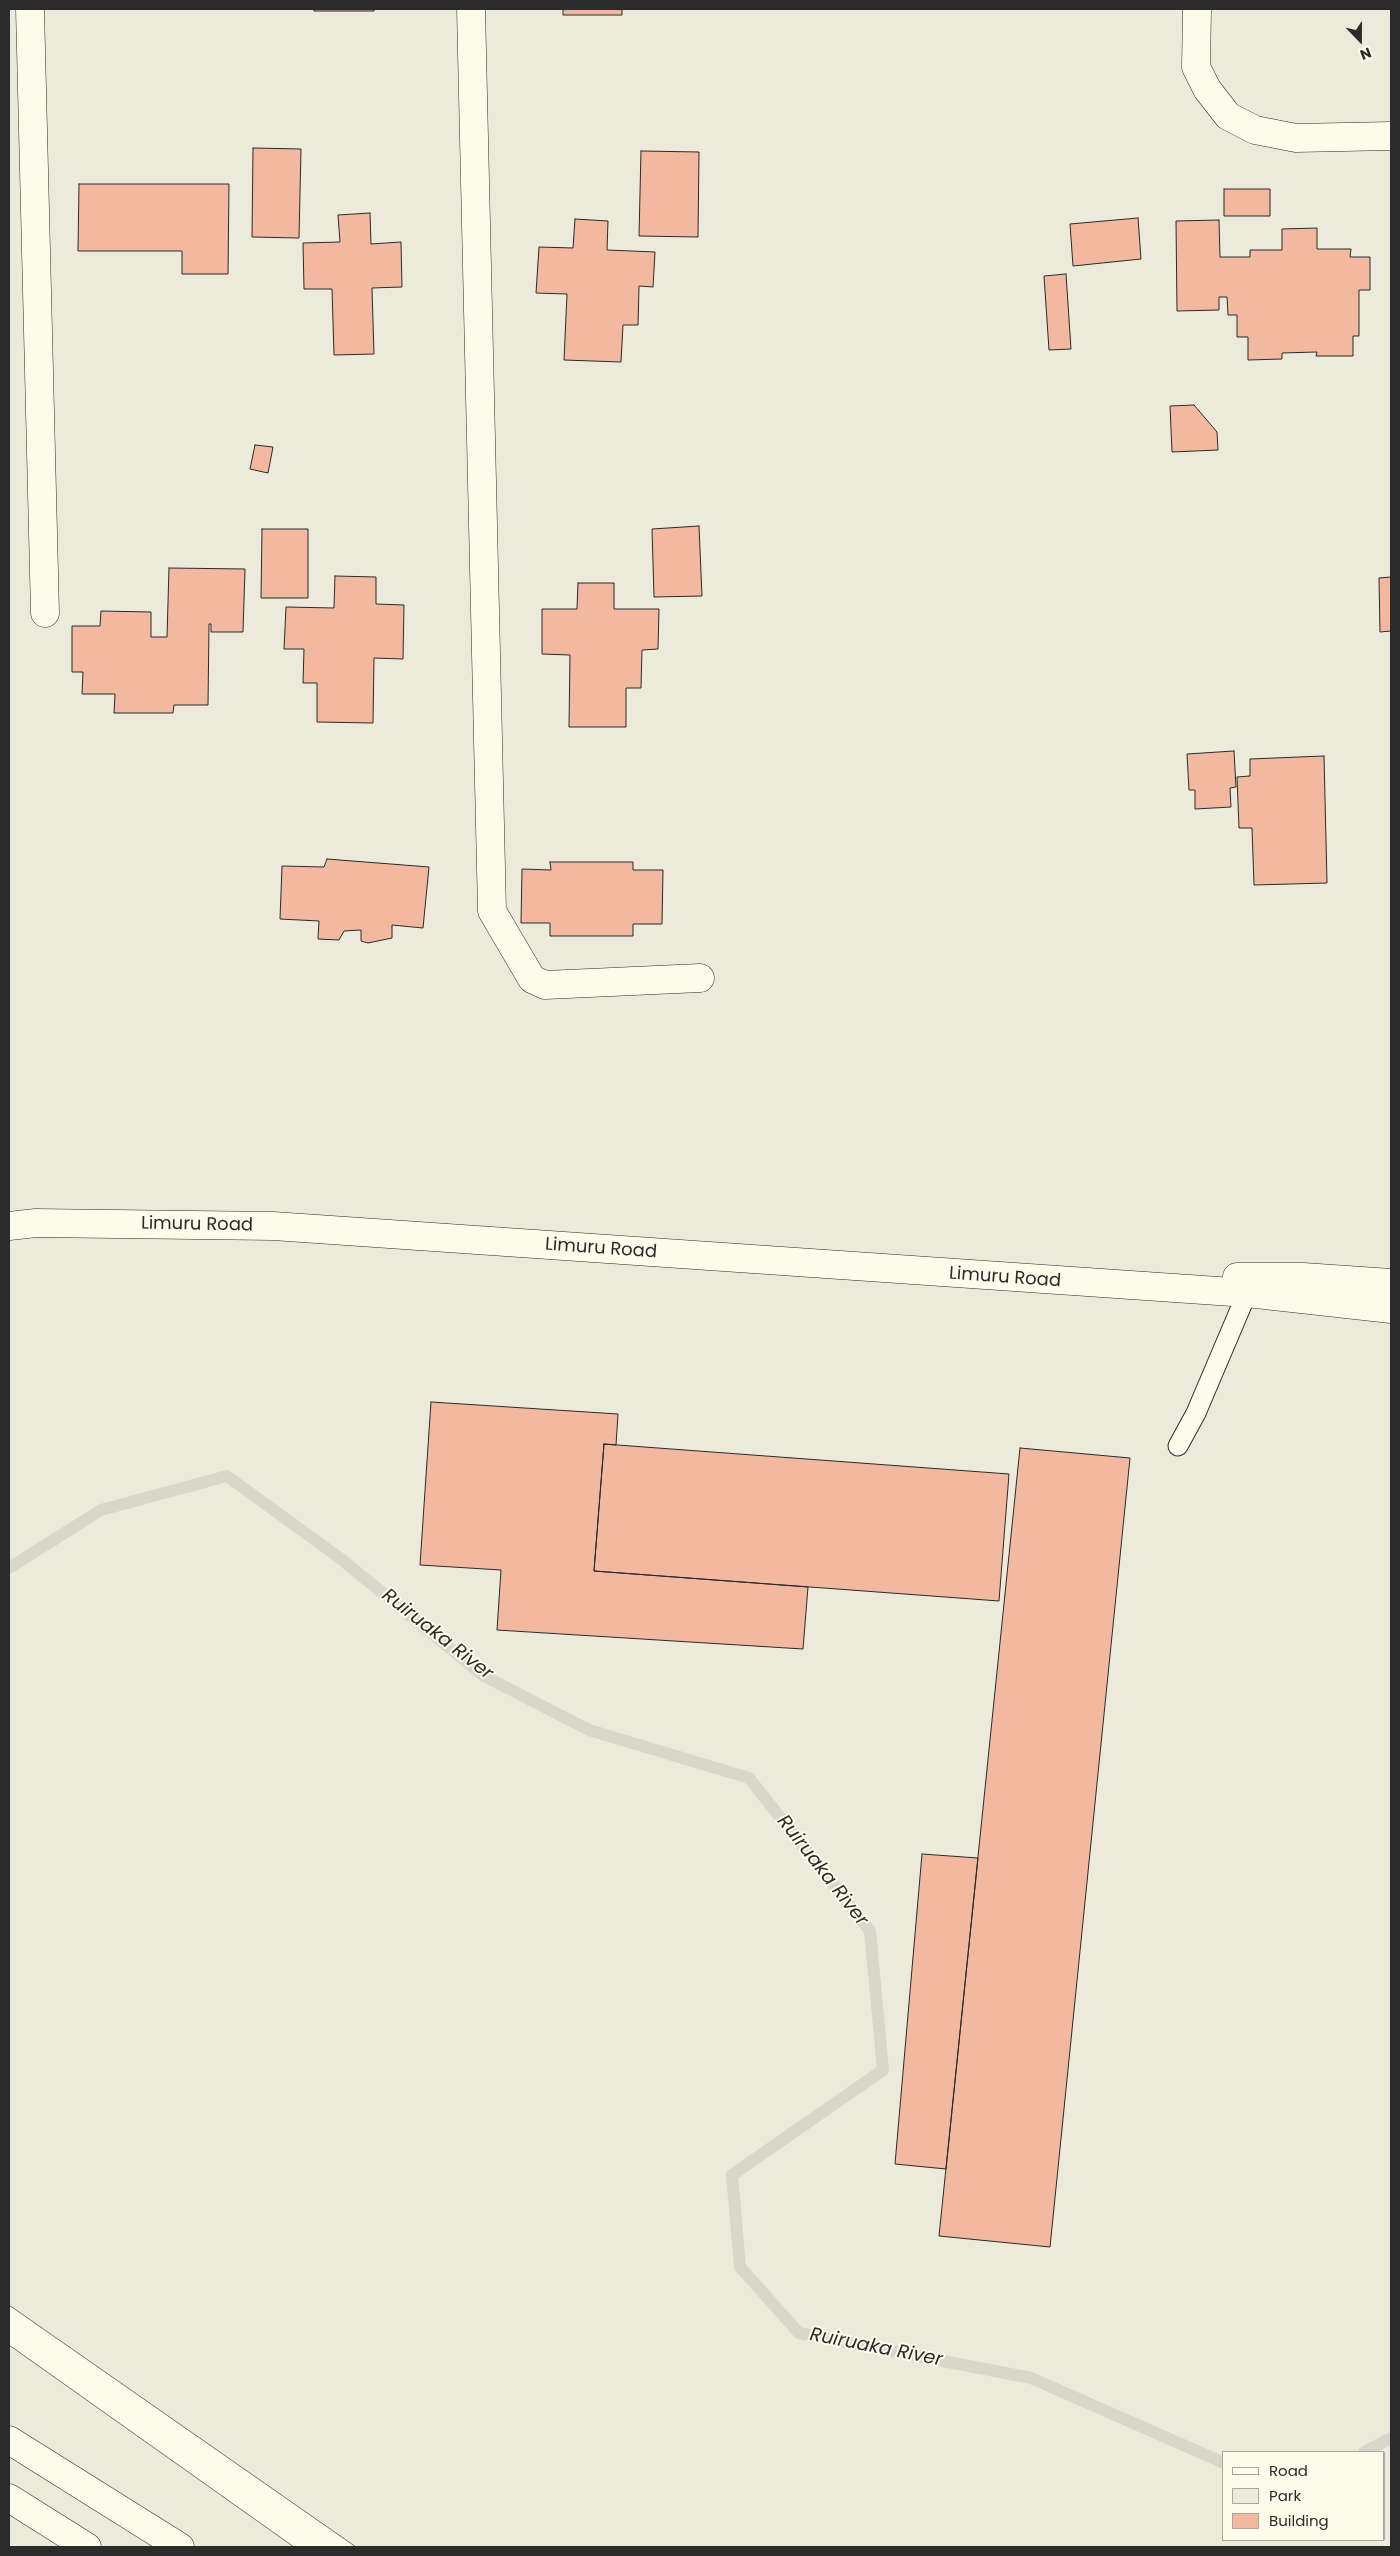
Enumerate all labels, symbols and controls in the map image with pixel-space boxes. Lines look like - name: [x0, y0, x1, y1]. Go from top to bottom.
- north arrow: [1335, 15, 1385, 65]
- text: N: [1357, 43, 1374, 65]
- street label: Limuru Road: [141, 1213, 253, 1237]
- street label: Limuru Road: [544, 1234, 658, 1264]
- street label: Limuru Road: [948, 1263, 1062, 1293]
- water label: Ruiruaka River: [377, 1585, 497, 1685]
- water label: Ruiruaka River: [772, 1811, 872, 1931]
- water label: Ruiruaka River: [808, 2324, 944, 2372]
- legend: [1222, 2451, 1385, 2541]
- text: Road: [1269, 2460, 1308, 2481]
- text: Park: [1269, 2485, 1301, 2506]
- text: Building: [1269, 2510, 1329, 2531]

